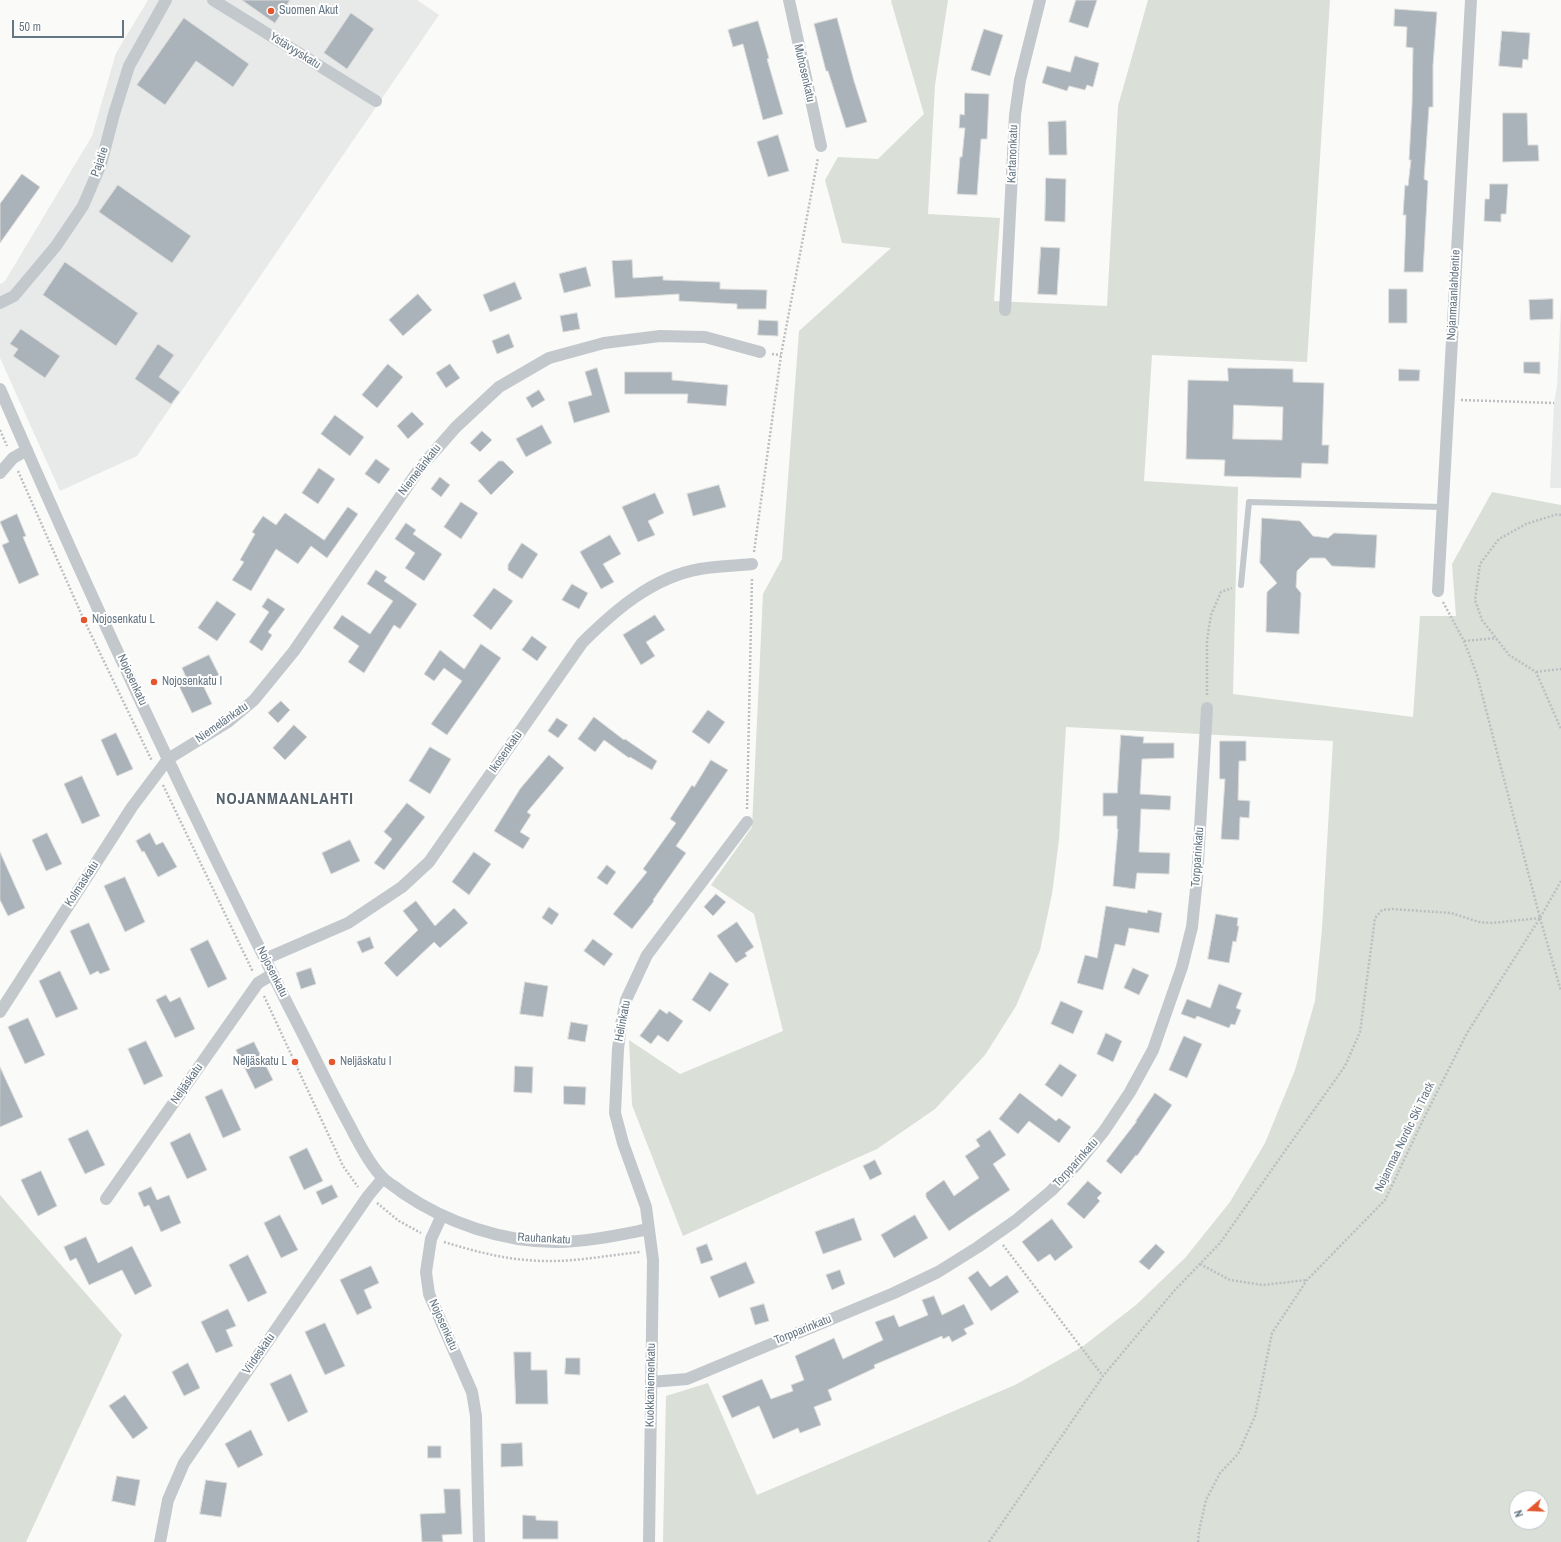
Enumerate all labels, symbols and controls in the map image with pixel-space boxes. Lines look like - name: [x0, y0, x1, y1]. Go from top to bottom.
- place label: Suomen Akut: [279, 4, 338, 18]
- marker: Suomen Akut: [266, 6, 276, 16]
- scale bar: [14, 12, 126, 38]
- text: 50 m: [19, 19, 41, 35]
- street label: Ystävyyskatu: [267, 30, 323, 72]
- street label: Muhosenkatu: [790, 43, 818, 103]
- street label: Kartanonkatu: [1005, 124, 1021, 184]
- street label: Pajatie: [88, 145, 112, 179]
- street label: Nojanmaanlahdentie: [1444, 249, 1464, 341]
- street label: Niemelänkatu: [396, 442, 444, 498]
- place label: Nojosenkatu L: [92, 613, 155, 627]
- marker: Nojosenkatu L: [79, 615, 89, 625]
- street label: Nojosenkatu: [114, 652, 150, 708]
- place label: Nojosenkatu I: [162, 675, 222, 689]
- marker: Nojosenkatu I: [149, 677, 159, 687]
- street label: Niemelänkatu: [193, 700, 251, 746]
- street label: Ikosenkatu: [486, 728, 526, 776]
- district label: NOJANMAANLAHTI: [216, 790, 354, 810]
- street label: Torpparinkatu: [1189, 826, 1207, 888]
- street label: Kolmaskatu: [62, 859, 102, 909]
- street label: Nojosenkatu: [253, 944, 291, 1000]
- street label: Helinkatu: [612, 999, 634, 1043]
- place label: Neljäskatu L: [233, 1055, 287, 1069]
- place label: Neljäskatu I: [340, 1055, 391, 1069]
- marker: Neljäskatu L: [290, 1057, 300, 1067]
- marker: Neljäskatu I: [327, 1057, 337, 1067]
- street label: Neljäskatu: [168, 1061, 206, 1107]
- street label: Nojanmaa Nordic Ski Track: [1372, 1080, 1438, 1194]
- street label: Torpparinkatu: [1051, 1136, 1101, 1190]
- street label: Rauhankatu: [517, 1230, 571, 1248]
- street label: Nojosenkatu: [425, 1297, 461, 1353]
- street label: Torpparinkatu: [772, 1312, 834, 1348]
- street label: Viideskatu: [240, 1331, 278, 1377]
- street label: Kuokkaniemenkatu: [643, 1343, 659, 1427]
- north arrow: [1509, 1490, 1549, 1530]
- text: N: [1511, 1508, 1526, 1519]

